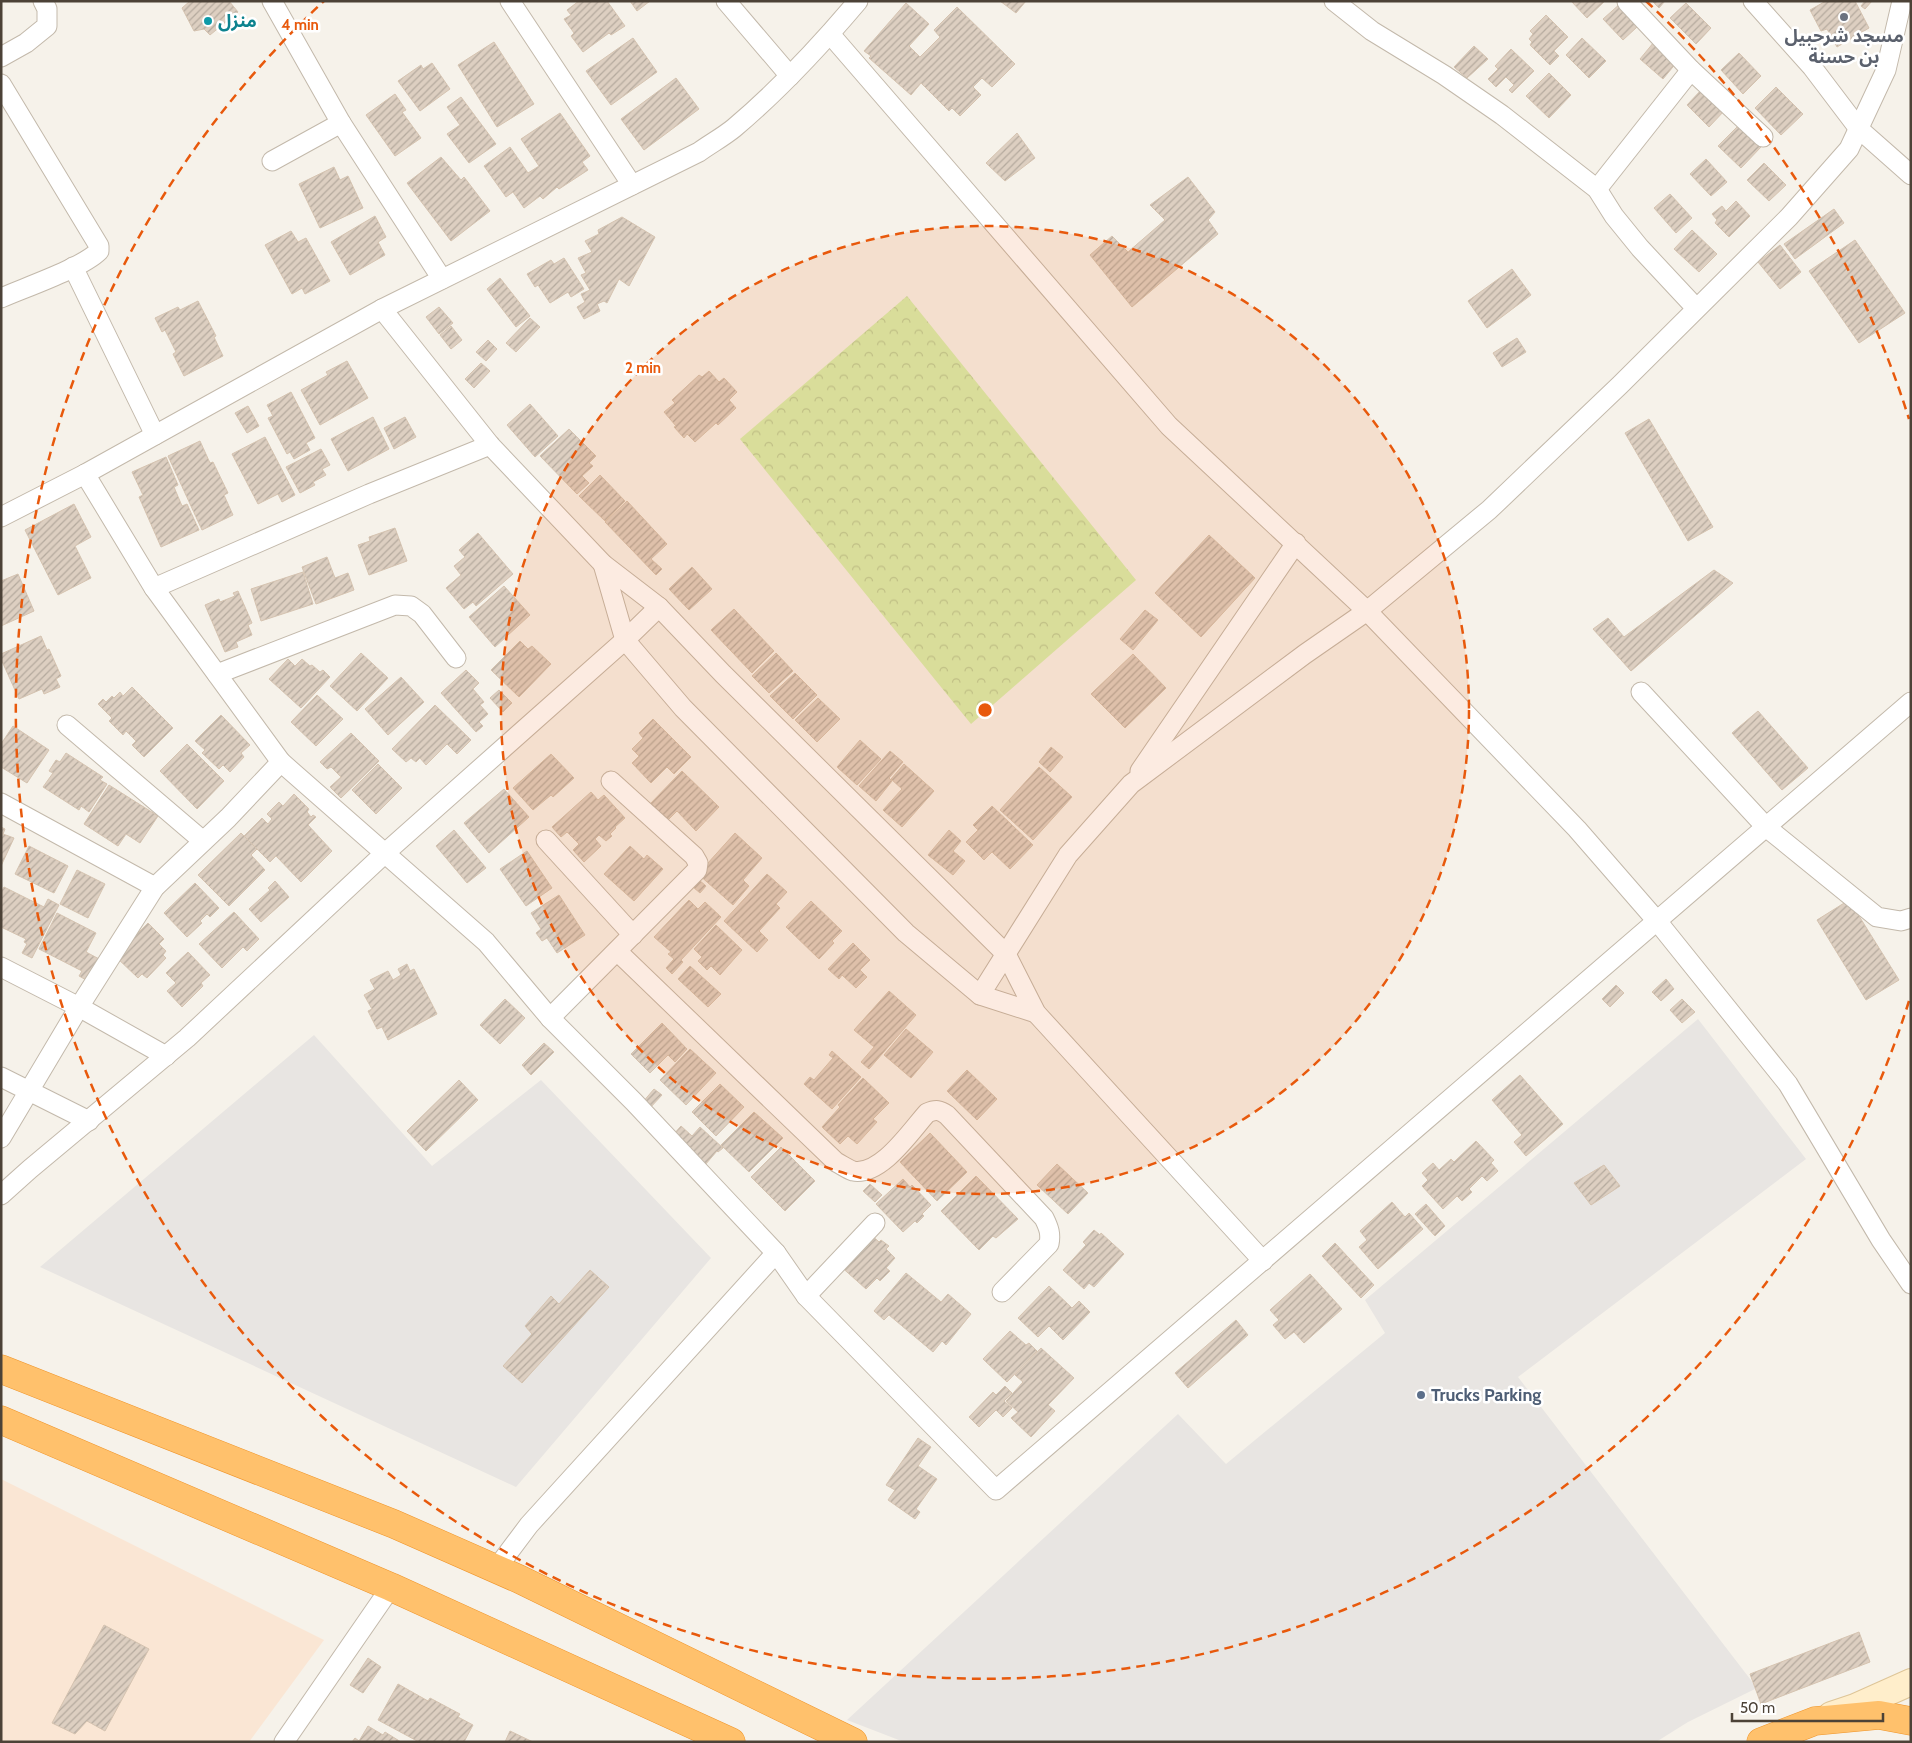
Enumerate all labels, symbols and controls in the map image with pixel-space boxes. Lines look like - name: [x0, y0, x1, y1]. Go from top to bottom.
- place label: منزل: [218, 10, 257, 32]
- marker: مسجد شرحبيل بن حسنة: [1838, 11, 1850, 23]
- marker: منزل: [202, 15, 214, 27]
- text: 4 min: [281, 16, 319, 34]
- place label: مسجد شرحبيل بن حسنة: [1784, 25, 1904, 68]
- text: 2 min: [625, 359, 661, 377]
- centre of rings: [976, 701, 994, 719]
- place label: Trucks Parking: [1431, 1384, 1541, 1406]
- marker: Trucks Parking: [1415, 1389, 1427, 1401]
- scale bar: [1732, 1690, 1883, 1722]
- text: 50 m: [1740, 1699, 1775, 1717]

